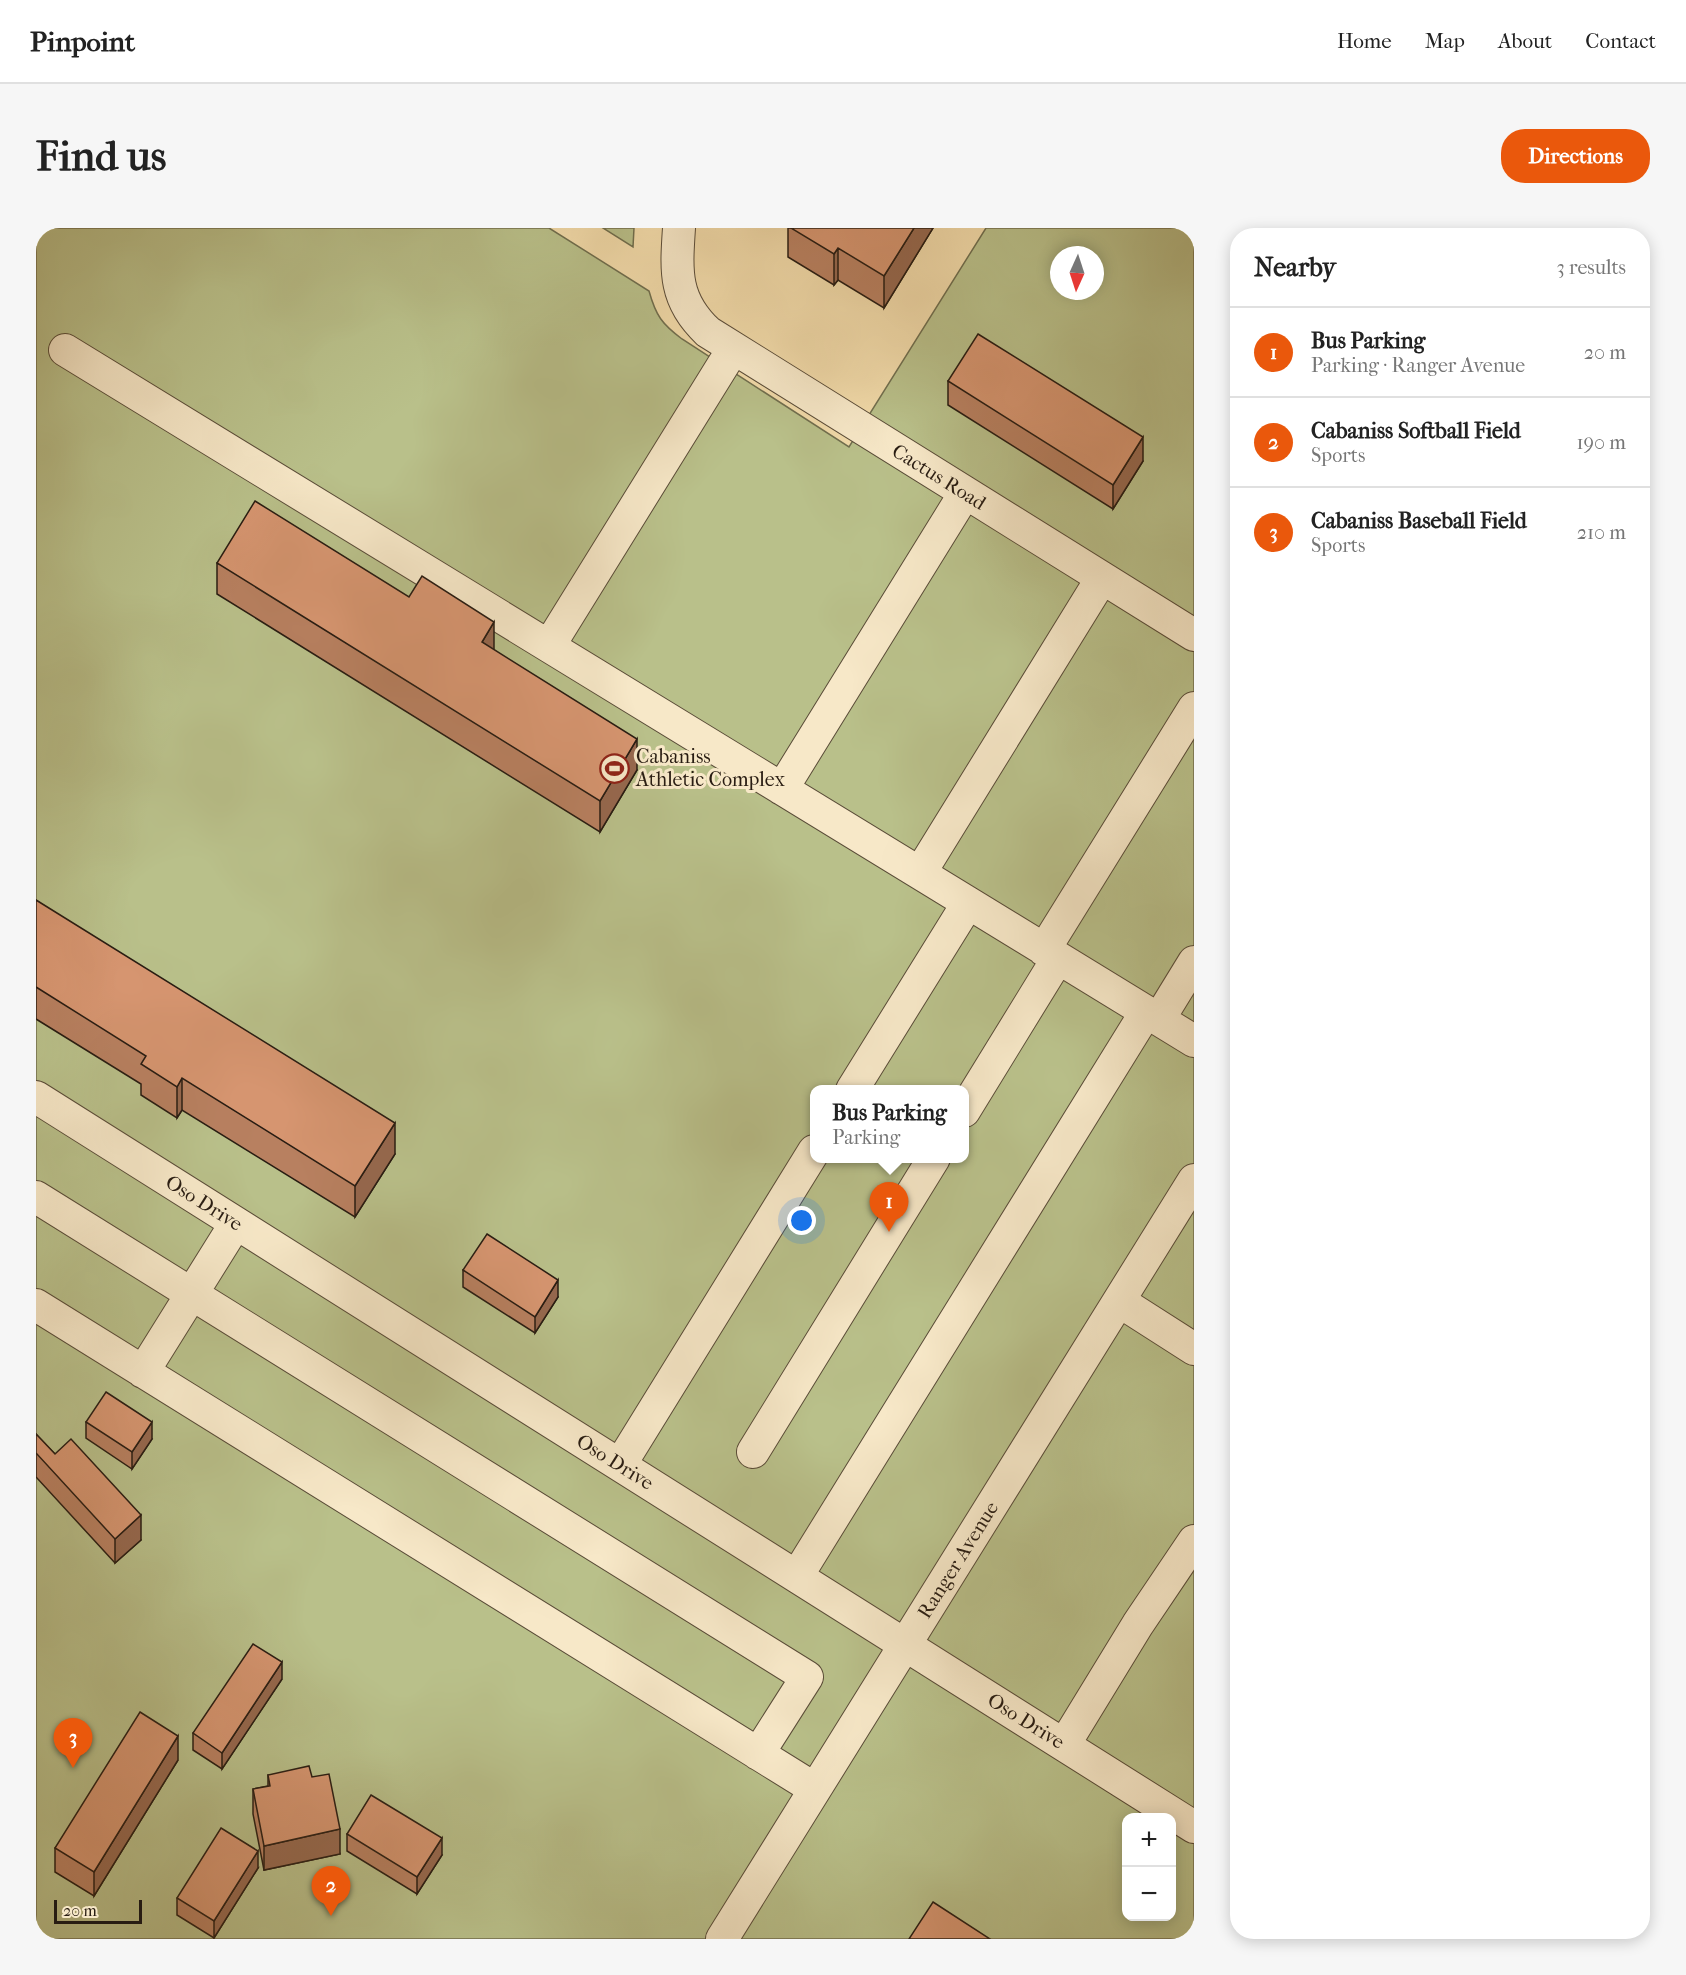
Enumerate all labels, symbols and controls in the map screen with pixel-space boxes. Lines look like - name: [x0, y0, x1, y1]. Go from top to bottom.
- text: Pinpoint: [30, 25, 135, 58]
- text: Home: [1337, 29, 1392, 53]
- text: Map: [1425, 29, 1465, 53]
- text: About: [1498, 29, 1552, 53]
- text: Contact: [1585, 29, 1656, 53]
- button: Directions: [1501, 129, 1650, 183]
- text: Find us: [36, 132, 166, 181]
- north arrow: [1050, 246, 1104, 300]
- text: Nearby: [1254, 252, 1336, 283]
- text: 3 results: [1557, 256, 1626, 279]
- text: Bus Parking: [1311, 328, 1425, 354]
- text: 1: [1270, 341, 1277, 364]
- text: 20 m: [1584, 341, 1626, 364]
- text: Parking · Ranger Avenue: [1311, 354, 1525, 377]
- text: Cabaniss Softball Field: [1311, 418, 1521, 444]
- text: 2: [1268, 431, 1279, 454]
- text: 190 m: [1576, 431, 1626, 454]
- street label: Cactus Road: [888, 439, 991, 515]
- text: Sports: [1311, 444, 1365, 467]
- text: Cabaniss Baseball Field: [1311, 508, 1527, 534]
- text: 3: [1269, 521, 1278, 544]
- text: 210 m: [1577, 521, 1626, 544]
- text: Sports: [1311, 534, 1365, 557]
- place label: Cabaniss Athletic Complex: [635, 745, 785, 791]
- sports icon: Cabaniss Athletic Complex: [599, 752, 631, 784]
- popup: [810, 1085, 969, 1163]
- text: Bus Parking: [832, 1100, 947, 1126]
- text: Parking: [832, 1126, 900, 1149]
- street label: Oso Drive: [161, 1170, 247, 1236]
- pin: 1: [870, 1182, 908, 1232]
- your location: [787, 1206, 816, 1235]
- street label: Oso Drive: [572, 1429, 658, 1495]
- street label: Ranger Avenue: [913, 1497, 1003, 1623]
- street label: Oso Drive: [983, 1688, 1069, 1754]
- pin: 3: [54, 1718, 93, 1768]
- map controls: [1122, 1813, 1176, 1921]
- button: +: [1122, 1813, 1176, 1867]
- pin: 2: [312, 1866, 350, 1916]
- button: −: [1122, 1867, 1176, 1921]
- scale bar: [54, 1897, 142, 1924]
- text: 20 m: [63, 1901, 97, 1920]

